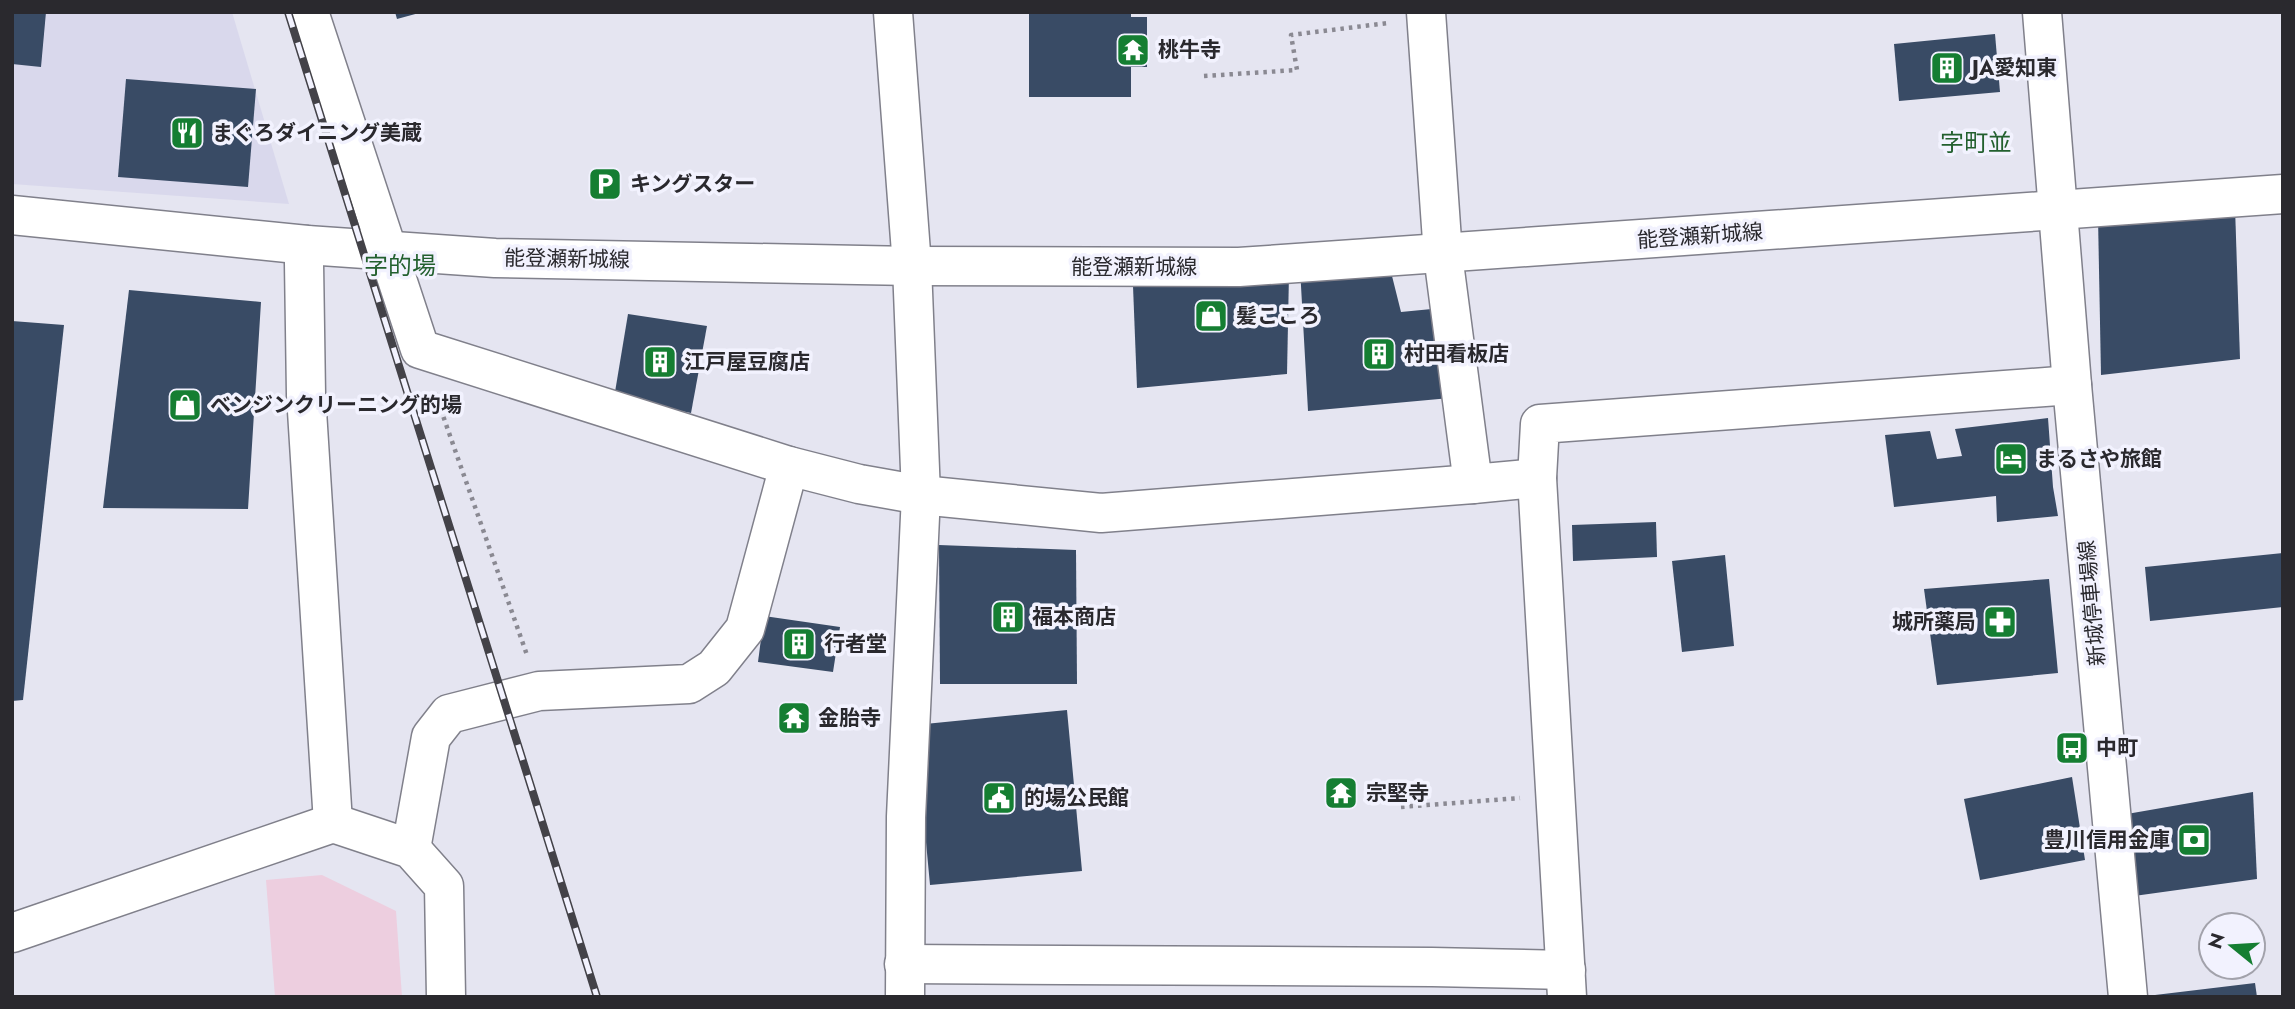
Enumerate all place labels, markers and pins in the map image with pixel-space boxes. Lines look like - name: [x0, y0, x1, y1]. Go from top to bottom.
- temple icon: 桃牛寺: [1114, 31, 1152, 69]
- place label: 桃牛寺: [1158, 35, 1221, 65]
- building icon: JA愛知東: [1928, 49, 1966, 87]
- place label: JA愛知東: [1968, 53, 2057, 83]
- restaurant icon: まぐろダイニング美蔵: [168, 114, 206, 152]
- place label: まぐろダイニング美蔵: [212, 118, 422, 148]
- parking icon: キングスター: [586, 165, 624, 203]
- place label: キングスター: [630, 169, 755, 199]
- shop icon: 髪こころ: [1192, 297, 1230, 335]
- place label: 髪こころ: [1236, 301, 1320, 331]
- building icon: 村田看板店: [1360, 335, 1398, 373]
- place label: 村田看板店: [1404, 339, 1509, 369]
- building icon: 江戸屋豆腐店: [641, 343, 679, 381]
- place label: 江戸屋豆腐店: [684, 347, 810, 377]
- shop icon: ベンジンクリーニング的場: [166, 386, 204, 424]
- place label: ベンジンクリーニング的場: [210, 390, 462, 420]
- hotel icon: まるさや旅館: [1992, 440, 2030, 478]
- place label: まるさや旅館: [2036, 444, 2162, 474]
- building icon: 福本商店: [989, 598, 1027, 636]
- place label: 福本商店: [1032, 602, 1116, 632]
- pharmacy icon: 城所薬局: [1981, 603, 2019, 641]
- place label: 城所薬局: [1892, 607, 1976, 637]
- building icon: 行者堂: [780, 625, 818, 663]
- place label: 行者堂: [824, 629, 887, 659]
- temple icon: 金胎寺: [775, 699, 813, 737]
- place label: 金胎寺: [818, 703, 881, 733]
- bus stop icon: 中町: [2053, 729, 2091, 767]
- place label: 中町: [2096, 733, 2138, 763]
- temple icon: 宗堅寺: [1322, 774, 1360, 812]
- place label: 宗堅寺: [1366, 778, 1429, 808]
- public building icon: 的場公民館: [980, 779, 1018, 817]
- place label: 的場公民館: [1024, 783, 1129, 813]
- bank icon: 豊川信用金庫: [2175, 821, 2213, 859]
- place label: 豊川信用金庫: [2044, 825, 2170, 855]

